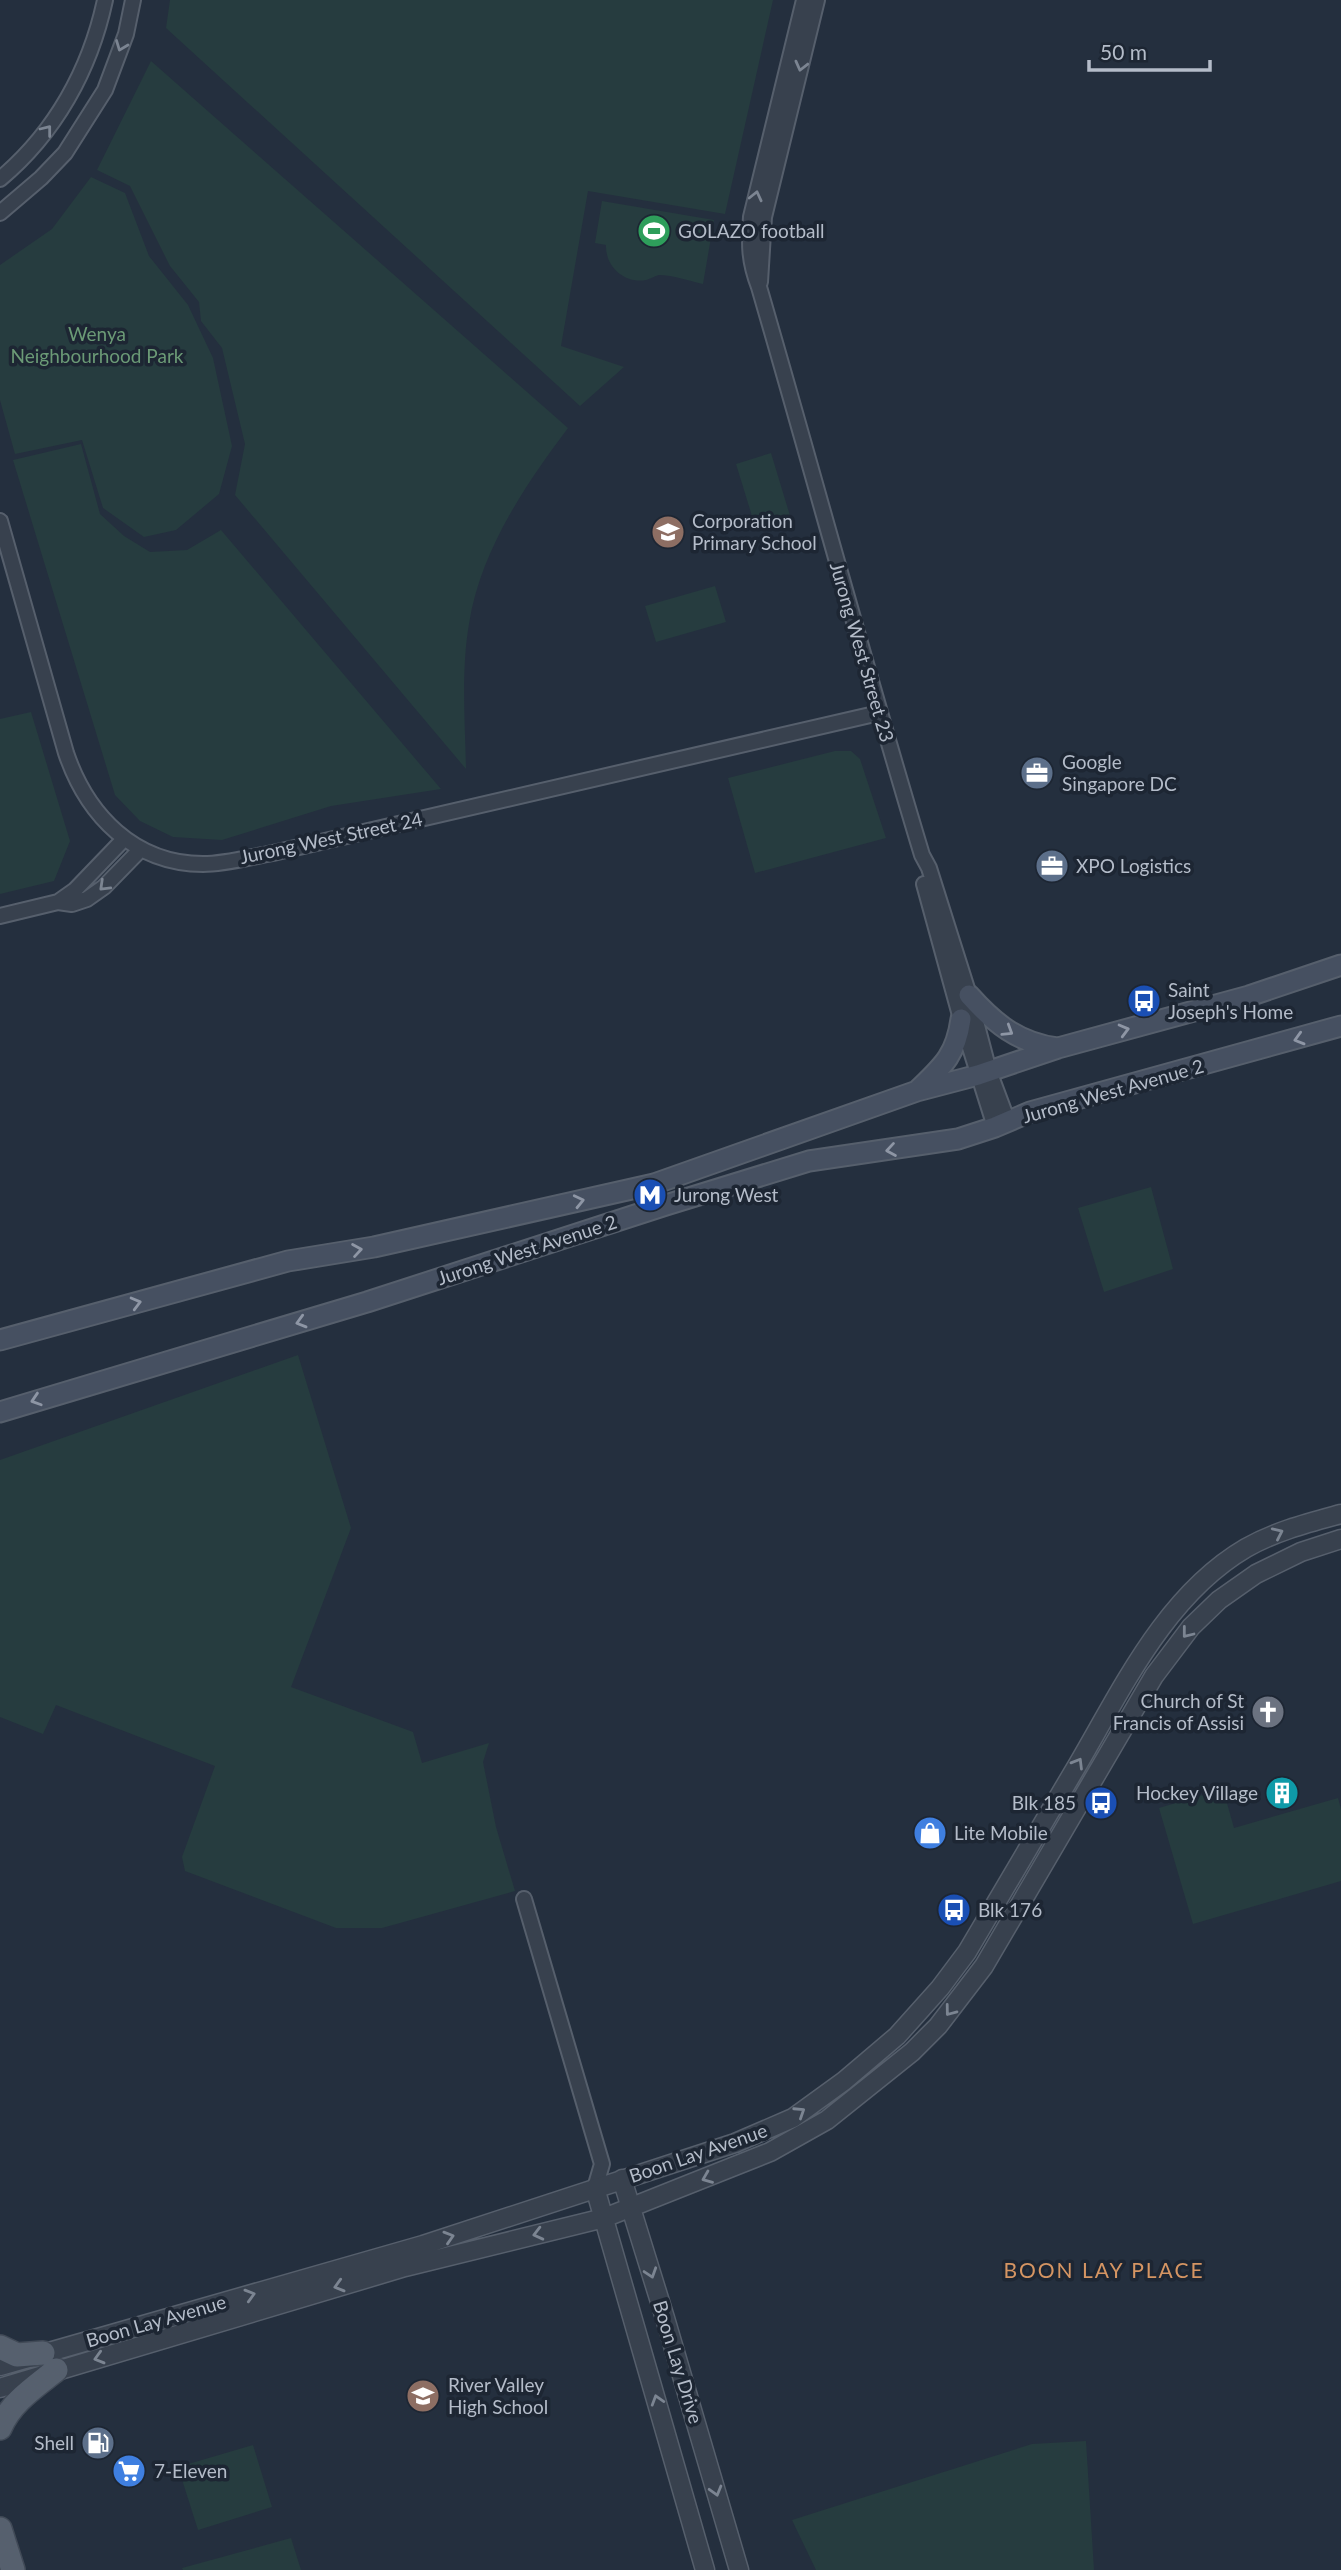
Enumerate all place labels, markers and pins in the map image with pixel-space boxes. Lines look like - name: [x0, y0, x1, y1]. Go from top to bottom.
- sports icon: GOLAZO football: [635, 212, 673, 250]
- place label: GOLAZO football: [678, 219, 825, 242]
- place label: Corporation Primary School: [692, 509, 817, 554]
- school or university icon: Corporation Primary School: [649, 513, 687, 551]
- place label: Google Singapore DC: [1062, 750, 1177, 795]
- office icon: Google Singapore DC: [1018, 754, 1056, 792]
- office icon: XPO Logistics: [1033, 847, 1071, 885]
- place label: XPO Logistics: [1076, 854, 1191, 877]
- place label: Saint Joseph's Home: [1168, 978, 1293, 1023]
- bus stop icon: Saint Joseph's Home: [1125, 982, 1163, 1020]
- metro station icon: Jurong West: [631, 1176, 669, 1214]
- place label: Jurong West: [674, 1183, 779, 1206]
- place label: Church of St Francis of Assisi: [1113, 1689, 1244, 1734]
- church icon: Church of St Francis of Assisi: [1249, 1693, 1287, 1731]
- building icon: Hockey Village: [1263, 1774, 1301, 1812]
- place label: Hockey Village: [1136, 1781, 1258, 1804]
- bus stop icon: Blk 185: [1082, 1784, 1120, 1822]
- place label: Blk 185: [1012, 1791, 1076, 1814]
- shop icon: Lite Mobile: [911, 1814, 949, 1852]
- place label: Lite Mobile: [954, 1821, 1048, 1844]
- bus stop icon: Blk 176: [935, 1891, 973, 1929]
- place label: Blk 176: [978, 1898, 1042, 1921]
- place label: River Valley High School: [448, 2373, 548, 2418]
- school or university icon: River Valley High School: [404, 2377, 442, 2415]
- fuel station icon: Shell: [79, 2424, 117, 2462]
- place label: Shell: [34, 2431, 74, 2454]
- supermarket icon: 7-Eleven: [110, 2452, 148, 2490]
- place label: 7-Eleven: [154, 2459, 227, 2482]

